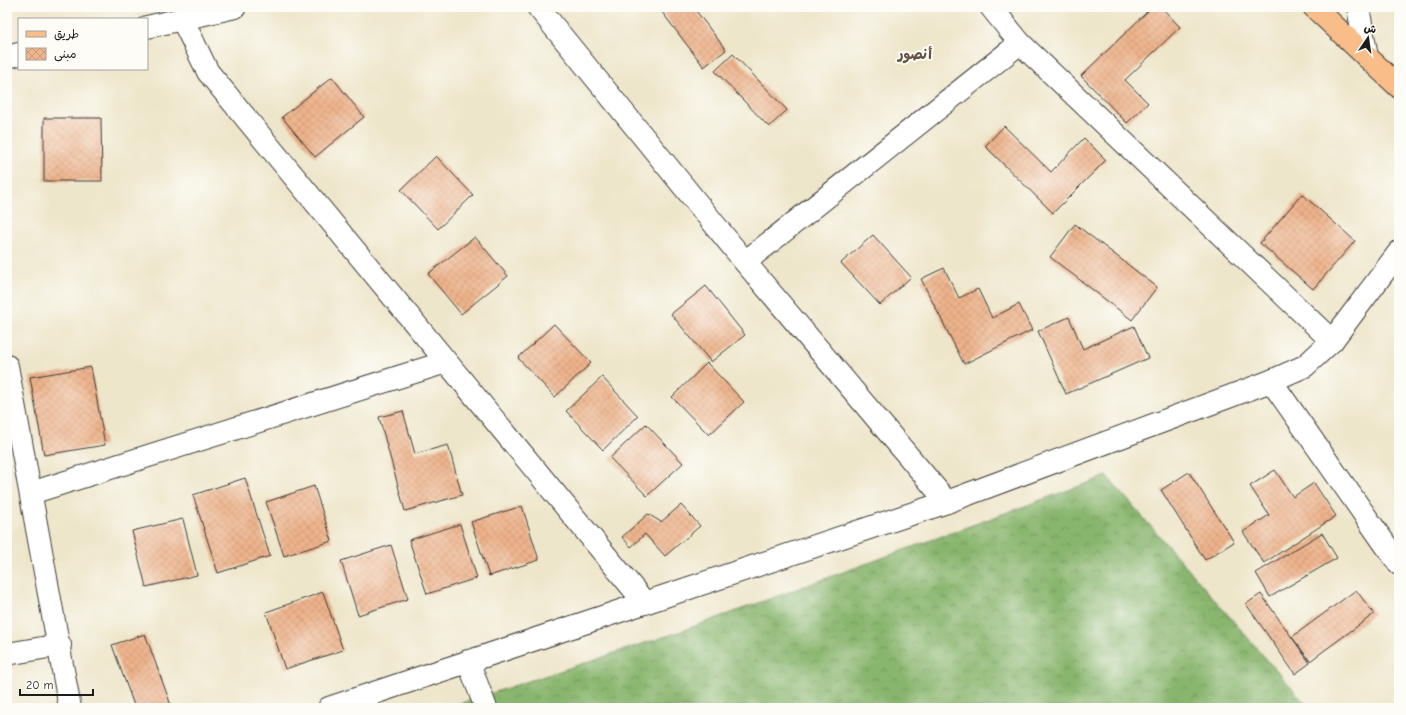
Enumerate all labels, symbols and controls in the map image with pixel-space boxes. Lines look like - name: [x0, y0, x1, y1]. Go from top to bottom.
- legend: [18, 18, 148, 70]
- north arrow: [1348, 18, 1388, 58]
- text: ش: [1363, 21, 1377, 36]
- text: طريق: [54, 27, 79, 41]
- district label: أنصور: [896, 45, 932, 64]
- text: مبنى: [54, 47, 77, 62]
- scale bar: [20, 671, 93, 697]
- text: 20 m: [26, 678, 54, 692]

